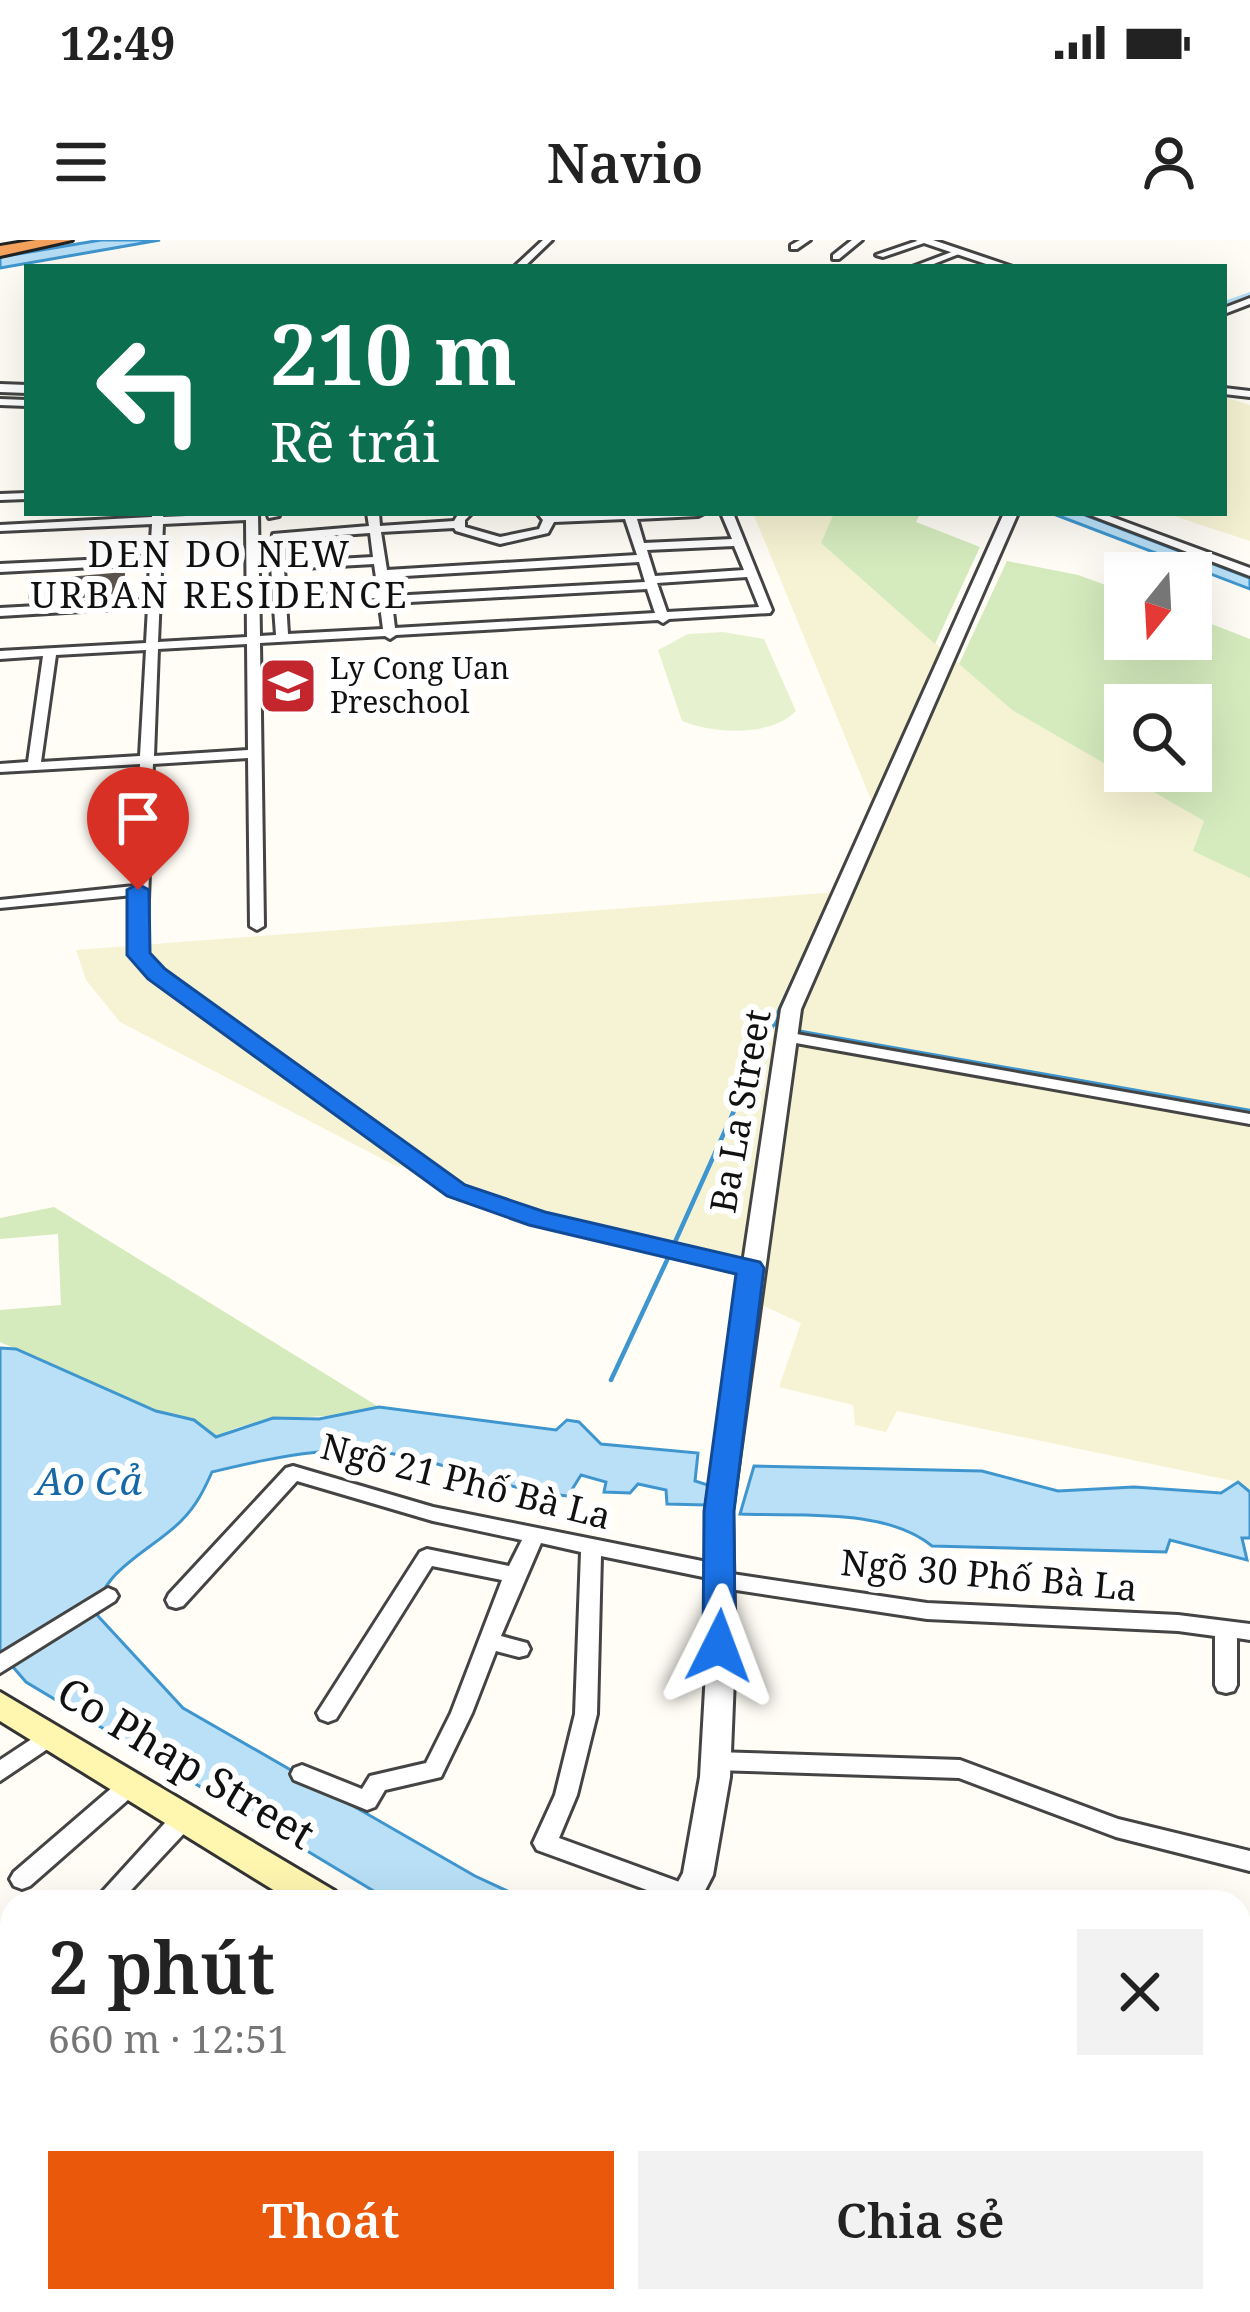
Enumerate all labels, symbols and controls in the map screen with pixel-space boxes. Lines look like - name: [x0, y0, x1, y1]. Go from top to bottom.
- text: 12:49: [60, 12, 175, 73]
- text: Navio: [547, 125, 703, 199]
- icon: menu: [48, 129, 114, 195]
- icon: person: [1136, 129, 1202, 195]
- text: 210 m: [270, 295, 517, 410]
- icon: left: [72, 312, 228, 468]
- text: Rẽ trái: [270, 404, 439, 478]
- district label: DEN DO NEW URBAN RESIDENCE: [31, 529, 409, 619]
- north arrow: [1104, 552, 1212, 660]
- map controls: [1104, 552, 1212, 792]
- place label: Ly Cong Uan Preschool: [330, 647, 509, 722]
- school or university icon: Ly Cong Uan Preschool: [257, 655, 319, 717]
- button: search: [1104, 684, 1212, 792]
- pin: [87, 767, 189, 890]
- icon: arrive: [105, 785, 171, 851]
- street label: Ba La Street: [698, 1005, 781, 1216]
- street label: Ngõ 21 Phố Bà La: [316, 1421, 616, 1540]
- water label: Ao Cả: [33, 1453, 143, 1506]
- street label: Ngõ 30 Phố Bà La: [839, 1537, 1139, 1612]
- position arrow: [656, 1583, 782, 1709]
- street label: Co Phap Street: [48, 1662, 326, 1861]
- text: 2 phút: [48, 1917, 275, 2015]
- button: close: [1077, 1929, 1203, 2055]
- text: 660 m · 12:51: [48, 2011, 289, 2064]
- button: Thoát: [48, 2151, 614, 2289]
- button: Chia sẻ: [638, 2151, 1203, 2289]

